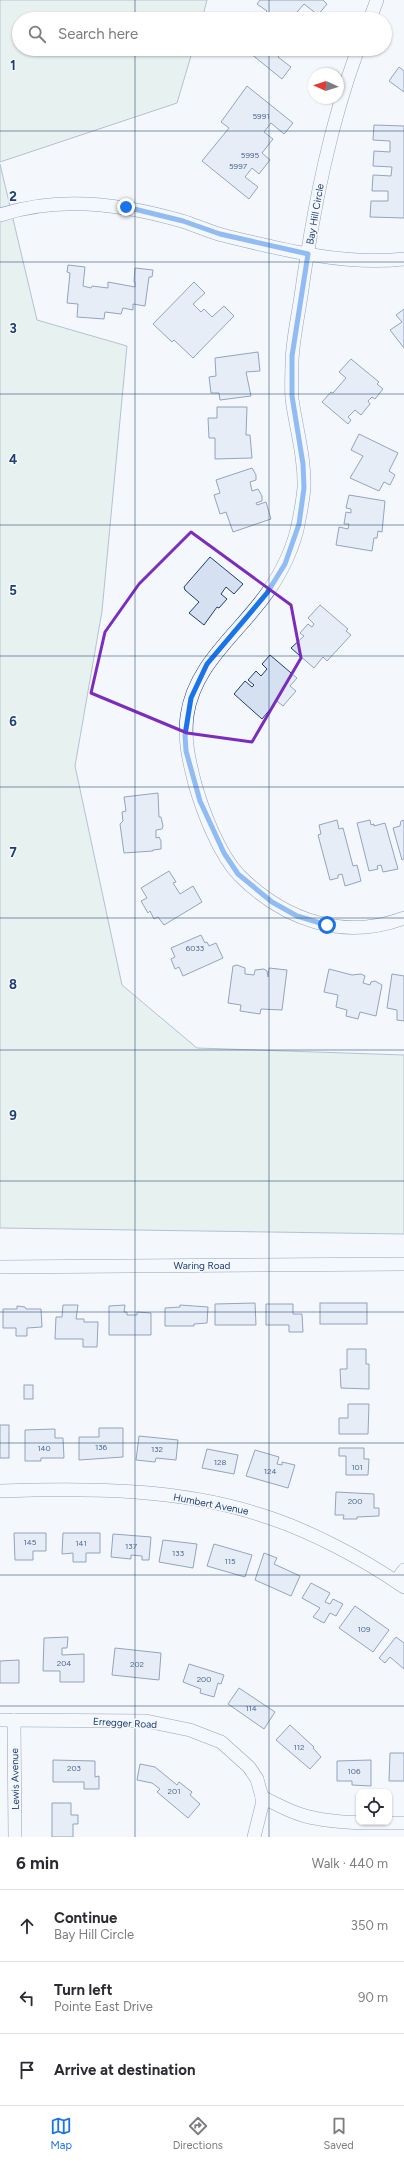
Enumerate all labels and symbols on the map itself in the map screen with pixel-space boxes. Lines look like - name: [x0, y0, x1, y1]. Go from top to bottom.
- text: 1: [10, 58, 16, 73]
- north arrow: [308, 68, 344, 104]
- house number: 5991: [253, 111, 269, 121]
- house number: 5995: [241, 150, 260, 160]
- house number: 5997: [229, 161, 248, 171]
- street label: Bay Hill Circle: [303, 182, 327, 245]
- text: 2: [9, 189, 17, 204]
- route end: [117, 198, 135, 216]
- text: 3: [9, 321, 17, 336]
- text: 4: [9, 452, 17, 467]
- text: 5: [9, 583, 17, 598]
- text: 6: [9, 714, 17, 729]
- text: 7: [9, 845, 17, 860]
- route start: [318, 916, 336, 934]
- house number: 6033: [186, 943, 204, 953]
- text: 8: [9, 977, 17, 992]
- text: 9: [9, 1108, 17, 1123]
- street label: Waring Road: [174, 1259, 231, 1272]
- house number: 136: [95, 1442, 108, 1452]
- house number: 140: [37, 1443, 51, 1453]
- house number: 132: [151, 1444, 163, 1454]
- house number: 128: [214, 1457, 226, 1467]
- house number: 101: [351, 1462, 363, 1472]
- house number: 124: [264, 1466, 276, 1476]
- street label: Humbert Avenue: [172, 1490, 250, 1518]
- house number: 200: [348, 1496, 362, 1506]
- house number: 145: [24, 1537, 37, 1547]
- house number: 141: [75, 1538, 87, 1548]
- house number: 137: [125, 1541, 138, 1551]
- house number: 133: [172, 1548, 184, 1558]
- house number: 115: [224, 1556, 236, 1566]
- house number: 109: [358, 1624, 371, 1634]
- house number: 204: [57, 1658, 71, 1668]
- house number: 202: [130, 1659, 144, 1669]
- house number: 200: [197, 1674, 211, 1684]
- house number: 114: [245, 1703, 257, 1713]
- street label: Erregger Road: [93, 1715, 158, 1731]
- house number: 112: [293, 1742, 305, 1752]
- street label: Lewis Avenue: [8, 1748, 22, 1810]
- house number: 203: [67, 1763, 81, 1773]
- house number: 106: [348, 1766, 361, 1776]
- house number: 201: [168, 1786, 180, 1796]

